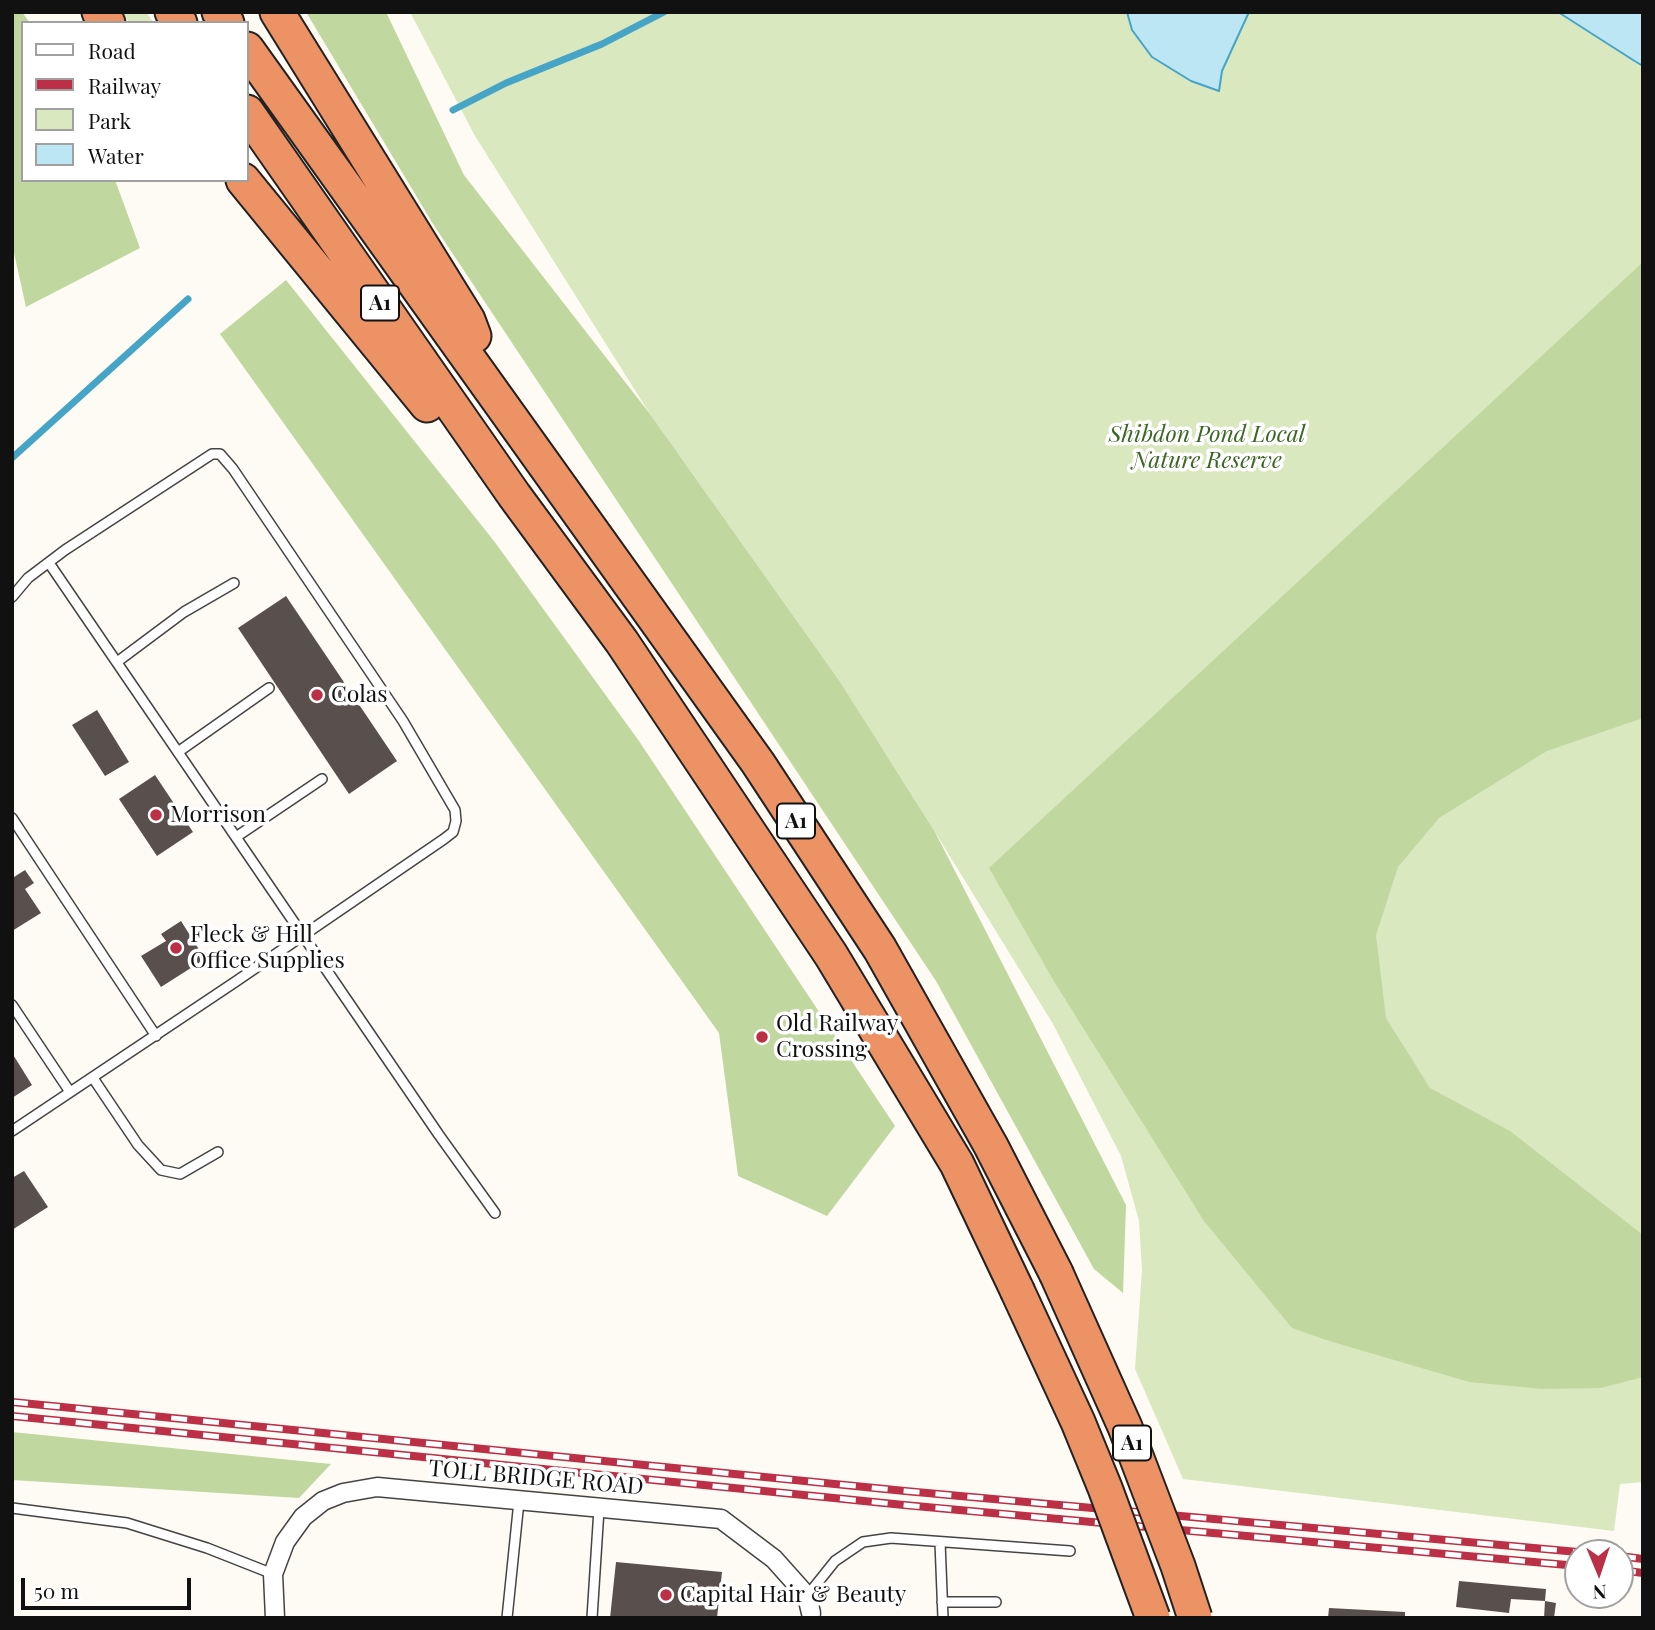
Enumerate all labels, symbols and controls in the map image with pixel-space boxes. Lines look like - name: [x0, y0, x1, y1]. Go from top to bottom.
- legend: [21, 21, 248, 182]
- text: Road: [88, 36, 136, 64]
- text: Railway: [88, 71, 161, 99]
- text: Park: [88, 106, 131, 134]
- text: Water: [88, 141, 144, 169]
- road number: A1: [361, 286, 399, 320]
- park label: Shibdon Pond Local Nature Reserve: [1109, 421, 1305, 475]
- place label: Colas: [331, 681, 388, 709]
- marker: Colas: [309, 687, 325, 703]
- place label: Morrison: [170, 801, 266, 829]
- road number: A1: [777, 804, 815, 838]
- marker: Morrison: [148, 807, 164, 823]
- place label: Fleck & Hill Office Supplies: [190, 921, 345, 975]
- marker: Fleck & Hill Office Supplies: [168, 940, 184, 956]
- place label: Old Railway Crossing: [776, 1010, 898, 1064]
- marker: Old Railway Crossing: [754, 1029, 770, 1045]
- road number: A1: [1113, 1426, 1151, 1460]
- street label: TOLL BRIDGE ROAD: [427, 1455, 645, 1501]
- north arrow: [1564, 1539, 1634, 1609]
- scale bar: [24, 1564, 194, 1608]
- text: 50 m: [34, 1576, 79, 1604]
- text: N: [1592, 1580, 1607, 1606]
- place label: Capital Hair & Beauty: [680, 1581, 906, 1609]
- marker: Capital Hair & Beauty: [658, 1587, 674, 1603]

